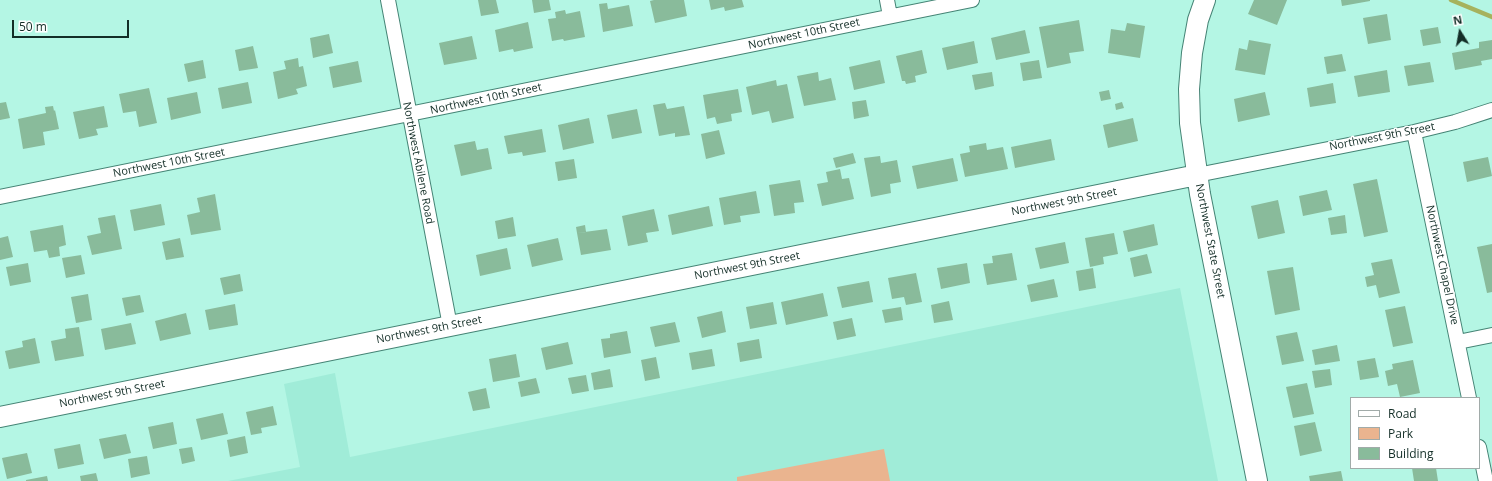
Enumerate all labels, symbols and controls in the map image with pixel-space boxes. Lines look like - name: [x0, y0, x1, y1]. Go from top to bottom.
- scale bar: [14, 12, 131, 38]
- north arrow: [1440, 12, 1480, 52]
- text: N: [1452, 12, 1463, 28]
- street label: Northwest 10th Street: [747, 16, 861, 52]
- text: 50 m: [19, 18, 47, 35]
- street label: Northwest 10th Street: [429, 81, 543, 117]
- street label: Northwest Abilene Road: [400, 101, 436, 225]
- street label: Northwest 9th Street: [1328, 120, 1436, 154]
- street label: Northwest 10th Street: [112, 146, 226, 180]
- street label: Northwest State Street: [1192, 183, 1228, 299]
- street label: Northwest 9th Street: [1010, 185, 1118, 219]
- street label: Northwest Chapel Drive: [1423, 204, 1461, 326]
- street label: Northwest 9th Street: [693, 249, 801, 283]
- street label: Northwest 9th Street: [375, 313, 483, 347]
- street label: Northwest 9th Street: [58, 377, 166, 411]
- legend: [1350, 397, 1480, 469]
- text: Road: [1388, 405, 1417, 422]
- text: Park: [1388, 425, 1413, 442]
- text: Building: [1388, 445, 1433, 462]

